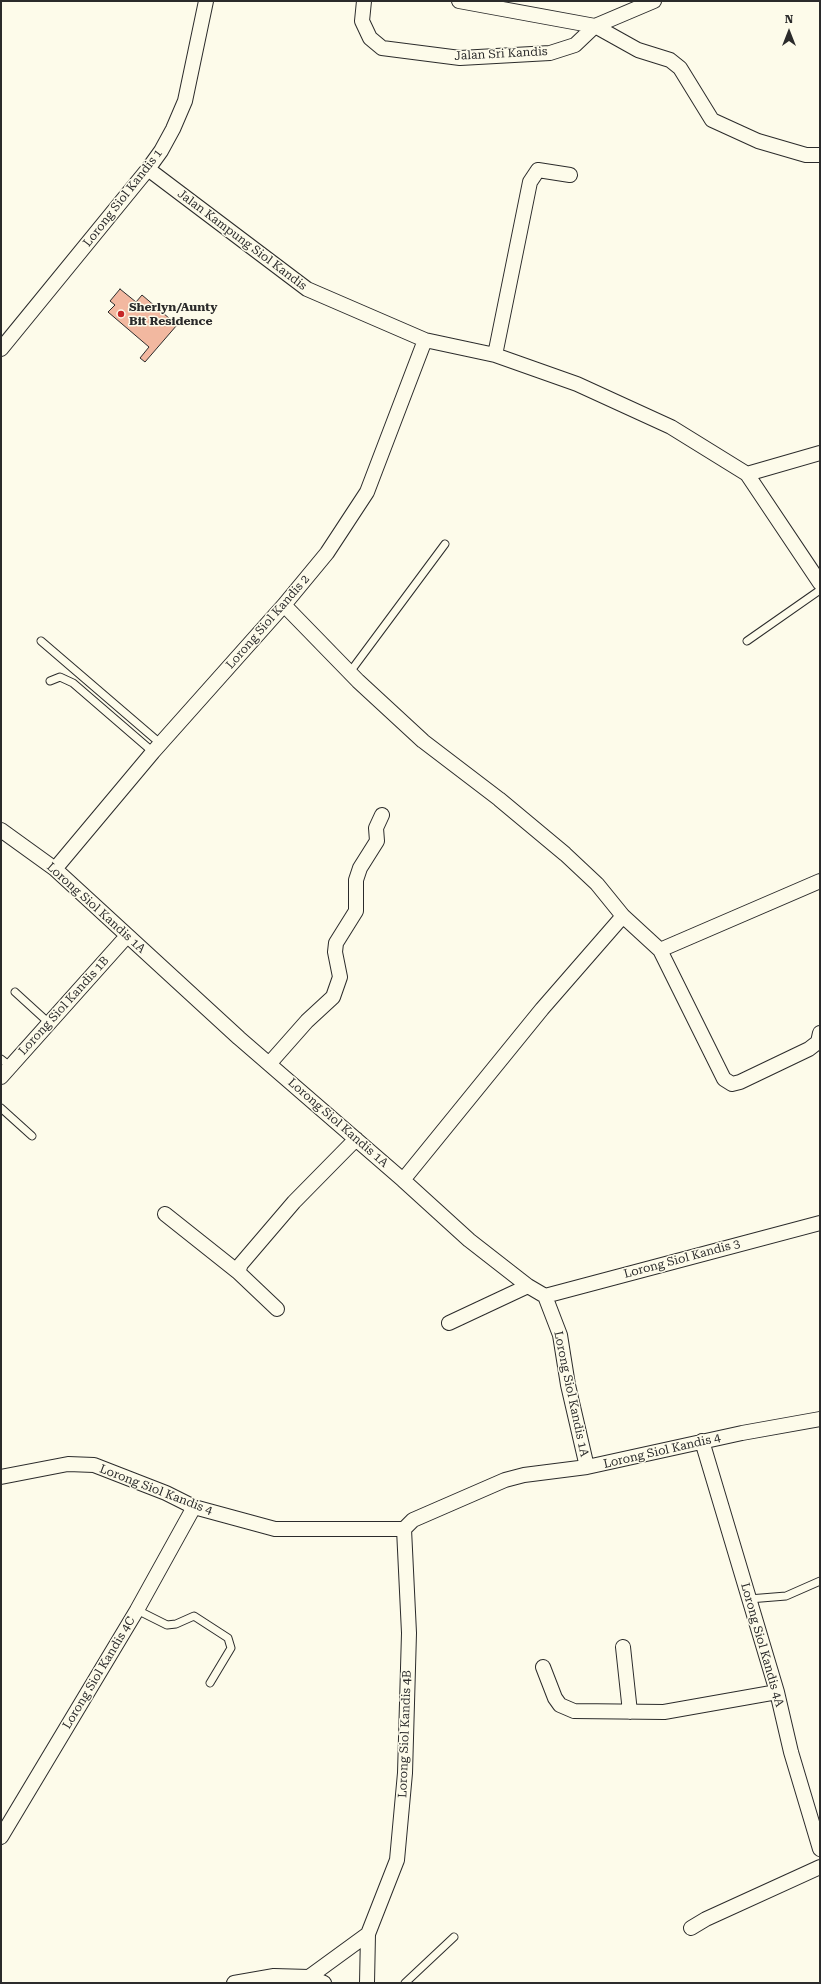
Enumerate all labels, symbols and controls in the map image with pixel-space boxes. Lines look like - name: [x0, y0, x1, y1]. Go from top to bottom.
- north arrow: [769, 12, 809, 52]
- text: N: [785, 13, 793, 26]
- street label: Jalan Sri Kandis: [454, 44, 548, 64]
- street label: Lorong Siol Kandis 1: [80, 146, 166, 250]
- street label: Jalan Kampung Siol Kandis: [174, 187, 310, 293]
- place label: Sherlyn/Aunty Bit Residence: [129, 300, 218, 328]
- marker: Sherlyn/Aunty Bit Residence: [116, 309, 126, 319]
- street label: Lorong Siol Kandis 2: [223, 572, 313, 672]
- street label: Lorong Siol Kandis 1A: [44, 860, 148, 956]
- street label: Lorong Siol Kandis 1B: [16, 954, 112, 1058]
- street label: Lorong Siol Kandis 1A: [285, 1075, 391, 1171]
- street label: Lorong Siol Kandis 3: [622, 1237, 742, 1281]
- street label: Lorong Siol Kandis 1A: [551, 1330, 591, 1458]
- street label: Lorong Siol Kandis 4: [602, 1431, 722, 1471]
- street label: Lorong Siol Kandis 4: [97, 1462, 215, 1518]
- street label: Lorong Siol Kandis 4A: [737, 1581, 787, 1709]
- street label: Lorong Siol Kandis 4C: [60, 1614, 138, 1732]
- street label: Lorong Siol Kandis 4B: [396, 1670, 414, 1798]

